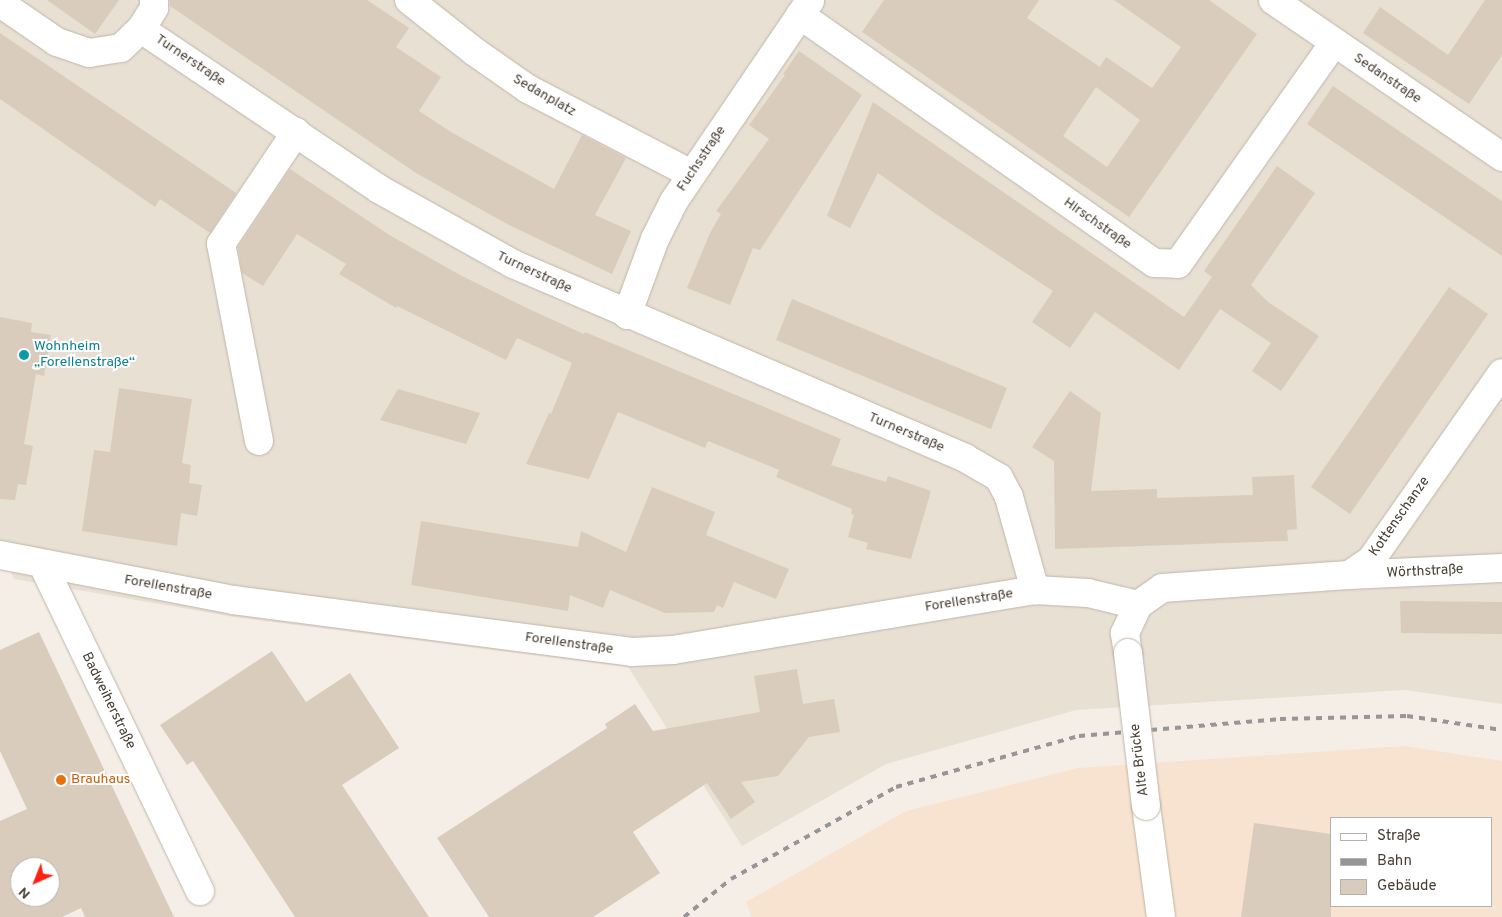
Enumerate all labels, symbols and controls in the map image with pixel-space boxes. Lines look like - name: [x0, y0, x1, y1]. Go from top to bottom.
- street label: Turnerstraße: [152, 31, 228, 91]
- street label: Sedanstraße: [1350, 50, 1424, 108]
- street label: Sedanplatz: [509, 71, 579, 121]
- street label: Fuchsstraße: [674, 123, 730, 195]
- street label: Hirschstraße: [1060, 194, 1134, 254]
- street label: Turnerstraße: [494, 248, 574, 298]
- place label: Wohnheim „Forellenstraße“: [34, 339, 135, 372]
- marker: Wohnheim „Forellenstraße“: [18, 349, 30, 361]
- street label: Turnerstraße: [865, 409, 947, 457]
- street label: Kottenschanze: [1366, 474, 1434, 560]
- street label: Wörthstraße: [1386, 562, 1464, 582]
- street label: Forellenstraße: [123, 572, 213, 604]
- street label: Forellenstraße: [924, 586, 1014, 616]
- street label: Forellenstraße: [524, 629, 614, 659]
- street label: Badweiherstraße: [77, 650, 139, 752]
- street label: Alte Brücke: [1127, 723, 1153, 797]
- place label: Brauhaus: [71, 772, 130, 788]
- marker: Brauhaus: [55, 774, 67, 786]
- legend: [1330, 817, 1492, 907]
- text: Straße: [1377, 827, 1421, 846]
- text: Bahn: [1377, 852, 1412, 871]
- north arrow: [10, 857, 60, 907]
- text: Gebäude: [1377, 877, 1437, 896]
- text: N: [15, 883, 34, 902]

